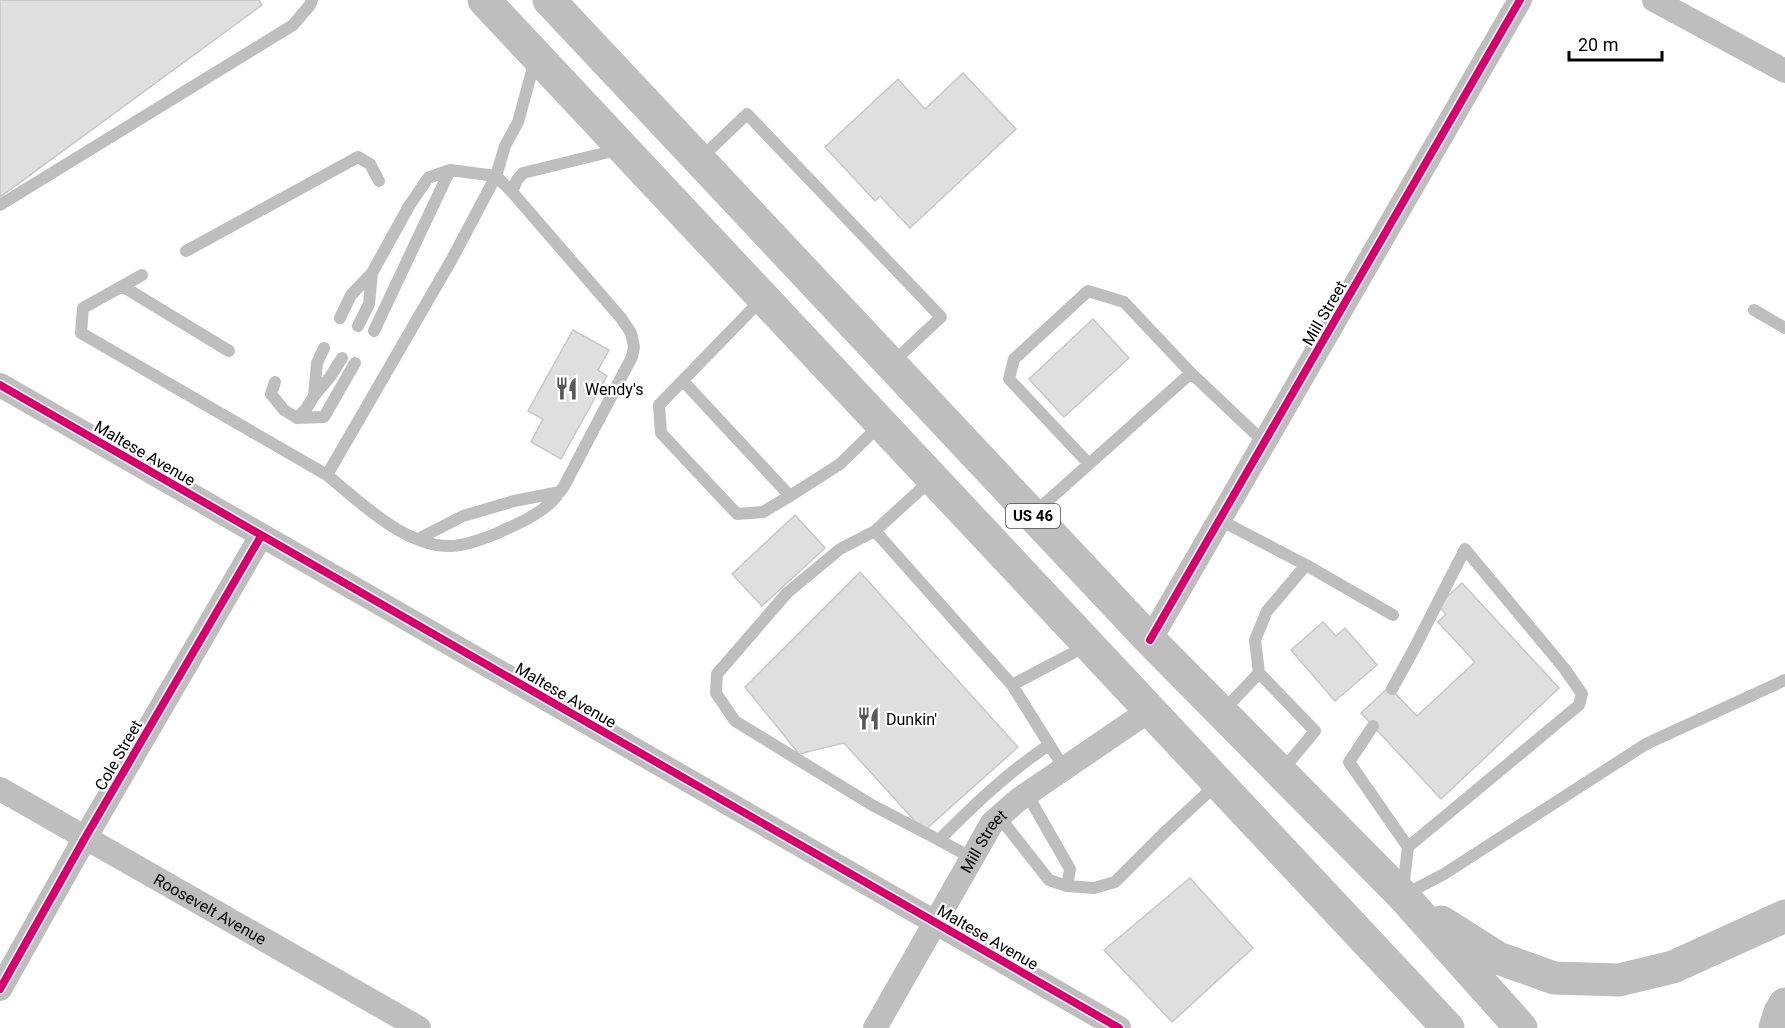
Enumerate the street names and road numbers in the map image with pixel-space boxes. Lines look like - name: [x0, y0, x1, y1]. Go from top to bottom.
- street label: Mill Street: [1298, 277, 1351, 349]
- street label: Maltese Avenue: [91, 417, 199, 490]
- road number: US 46: [1006, 504, 1060, 528]
- street label: Maltese Avenue: [512, 659, 620, 732]
- street label: Cole Street: [91, 717, 146, 794]
- street label: Mill Street: [956, 806, 1011, 877]
- street label: Roosevelt Avenue: [150, 870, 270, 949]
- street label: Maltese Avenue: [934, 901, 1042, 974]

